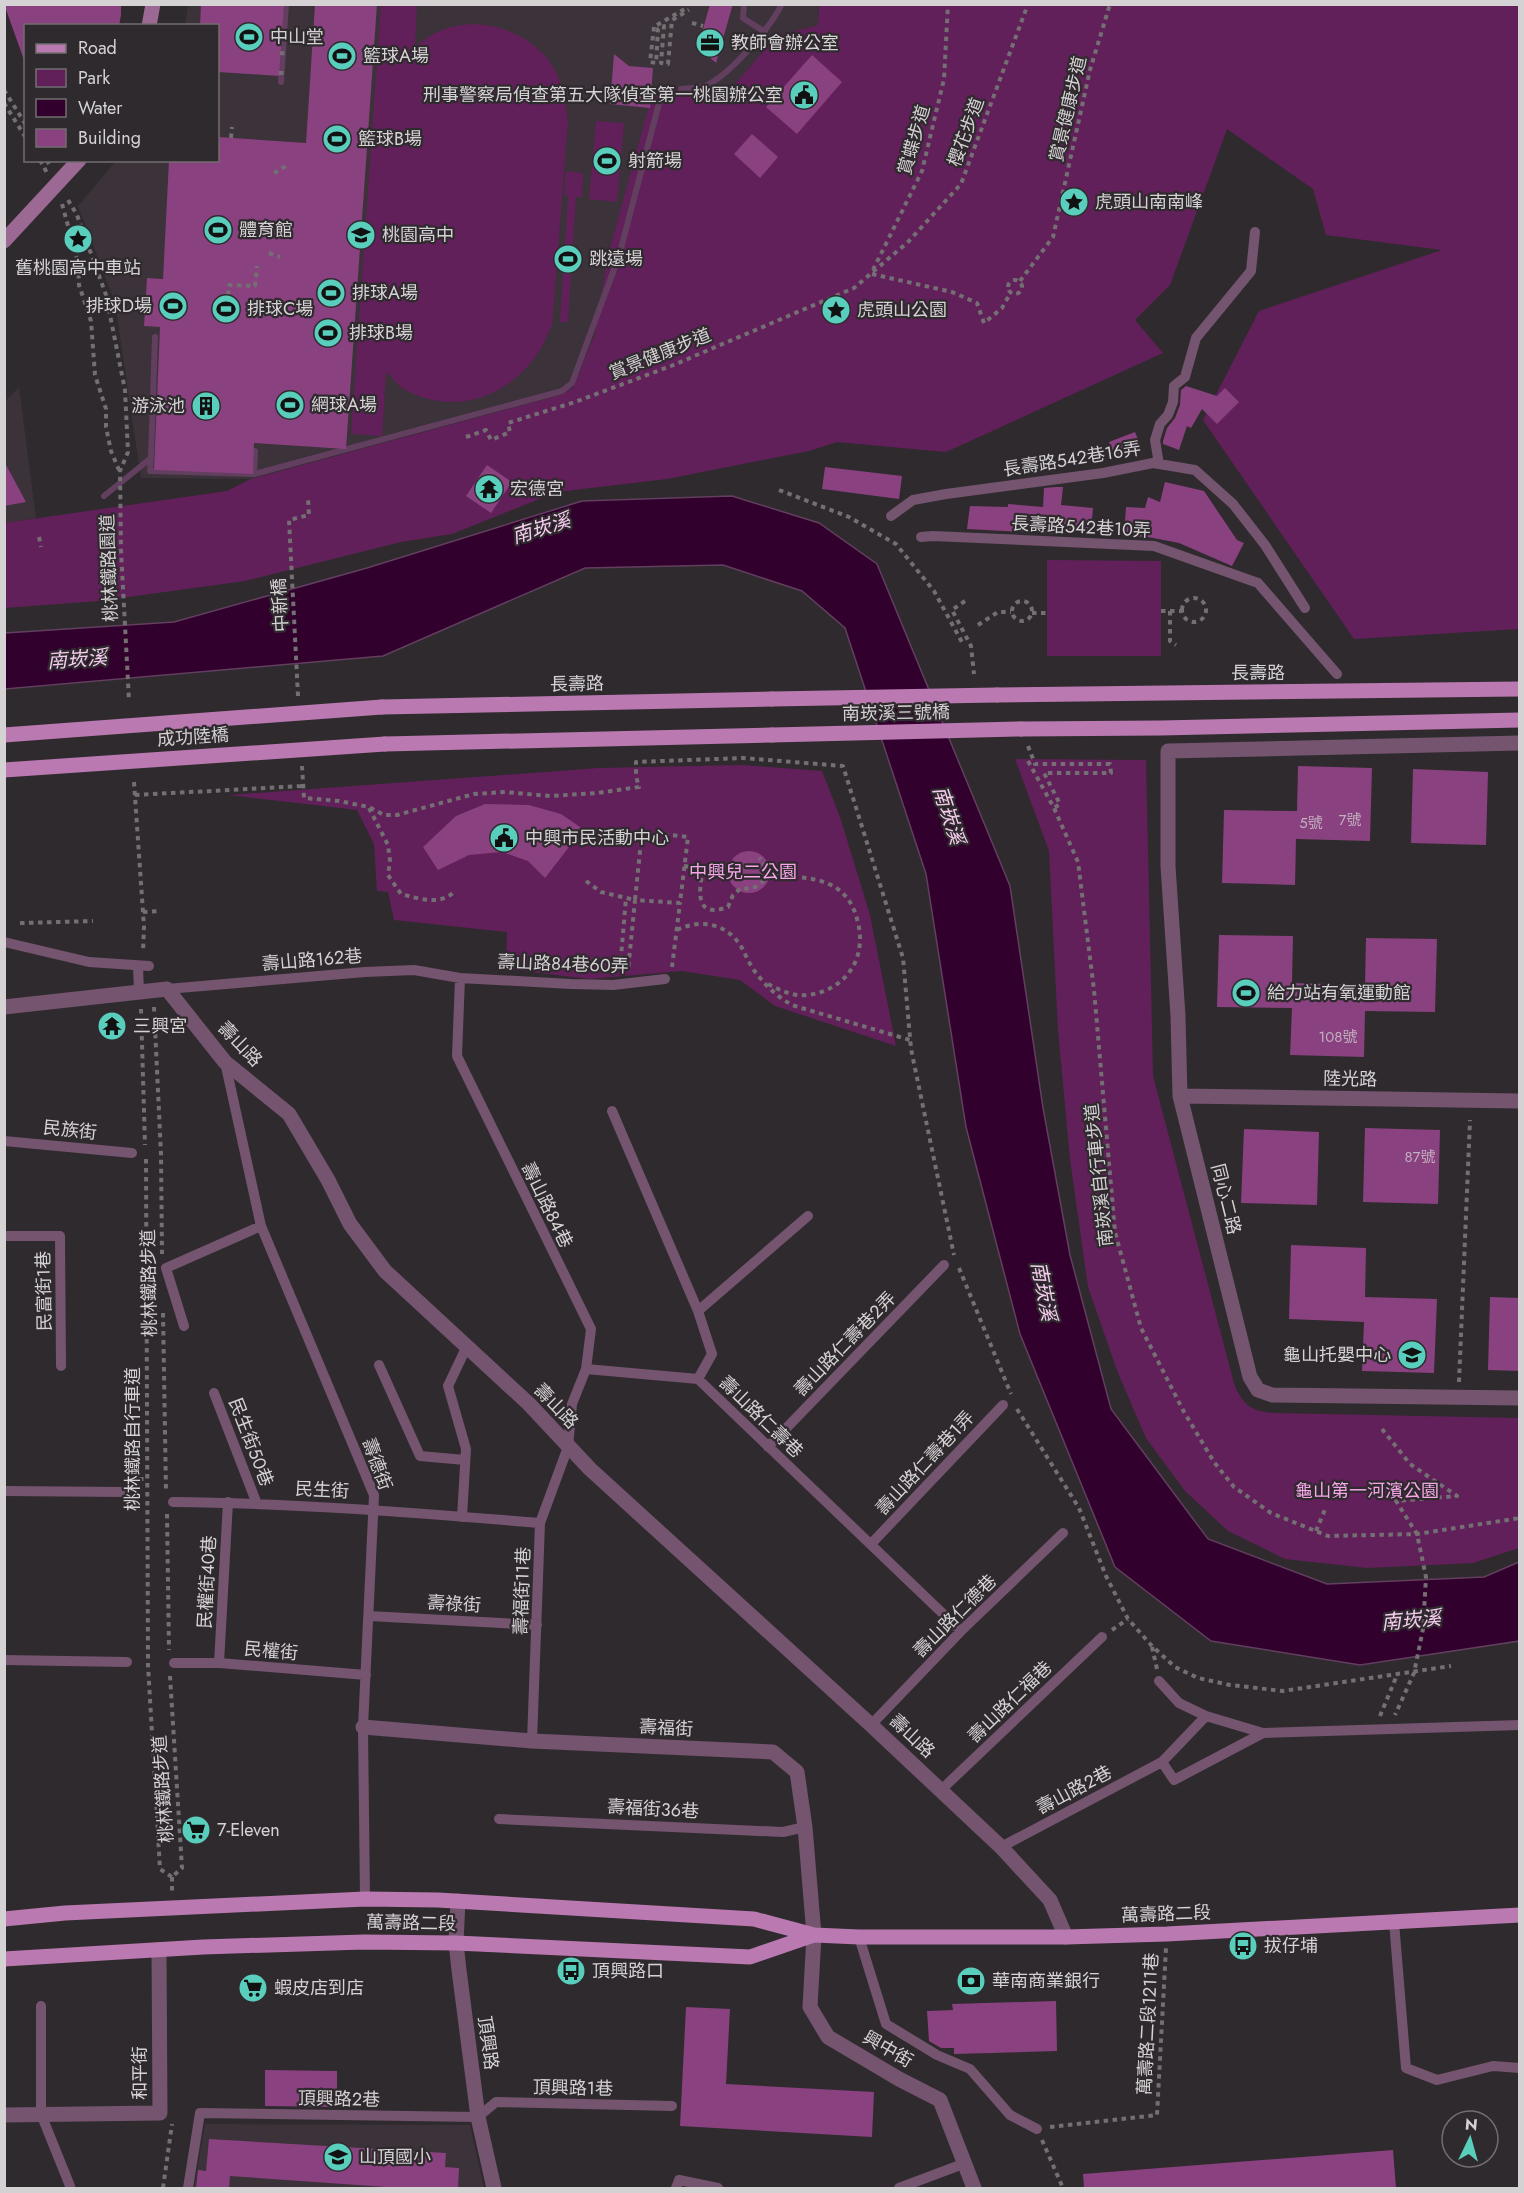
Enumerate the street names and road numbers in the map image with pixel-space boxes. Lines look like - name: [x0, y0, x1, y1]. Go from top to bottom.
- street label: 賞景健康步道: [1043, 53, 1093, 165]
- street label: 櫻花步道: [941, 94, 991, 170]
- street label: 賞蝶步道: [892, 102, 936, 178]
- street label: 賞景健康步道: [605, 322, 715, 386]
- street label: 長壽路542巷16弄: [1001, 435, 1143, 483]
- street label: 長壽路542巷10弄: [1011, 510, 1151, 544]
- street label: 桃林鐵路園道: [94, 514, 124, 622]
- street label: 中新橋: [266, 577, 294, 633]
- street label: 長壽路: [1231, 660, 1285, 686]
- street label: 長壽路: [550, 671, 604, 697]
- street label: 南崁溪三號橋: [842, 699, 950, 727]
- street label: 成功陸橋: [156, 722, 230, 752]
- street label: 壽山路162巷: [261, 943, 363, 977]
- street label: 壽山路84巷60弄: [497, 949, 629, 979]
- street label: 壽山路: [212, 1016, 268, 1072]
- street label: 陸光路: [1323, 1066, 1377, 1092]
- street label: 南崁溪自行車步道: [1079, 1102, 1119, 1248]
- street label: 民族街: [42, 1114, 98, 1146]
- street label: 壽山路84巷: [515, 1158, 579, 1252]
- street label: 同心二路: [1205, 1161, 1247, 1237]
- street label: 桃林鐵路步道: [135, 1229, 163, 1337]
- street label: 民富街1巷: [30, 1251, 58, 1331]
- street label: 壽山路仁壽巷2弄: [788, 1286, 902, 1402]
- street label: 桃林鐵路自行車道: [120, 1367, 146, 1511]
- street label: 壽山路仁壽巷: [713, 1370, 809, 1464]
- street label: 壽山路: [528, 1378, 584, 1434]
- street label: 民生街50巷: [222, 1394, 280, 1490]
- street label: 壽山路仁壽巷1弄: [870, 1405, 980, 1521]
- street label: 壽德街: [356, 1434, 398, 1494]
- street label: 民生街: [294, 1476, 350, 1504]
- street label: 民權街40巷: [192, 1535, 222, 1629]
- street label: 壽福街11巷: [507, 1546, 537, 1636]
- street label: 壽山路仁德巷: [908, 1569, 1002, 1663]
- street label: 壽祿街: [426, 1590, 482, 1618]
- street label: 民權街: [243, 1636, 299, 1666]
- street label: 壽山路仁福巷: [962, 1655, 1058, 1749]
- street label: 壽山路: [883, 1708, 941, 1764]
- street label: 壽福街: [638, 1714, 694, 1742]
- street label: 桃林鐵路步道: [146, 1734, 180, 1844]
- street label: 壽山路2巷: [1032, 1759, 1116, 1821]
- street label: 壽福街36巷: [606, 1794, 700, 1824]
- street label: 萬壽路二段: [1121, 1899, 1211, 1929]
- street label: 萬壽路二段: [366, 1909, 456, 1937]
- street label: 萬壽路二段1211巷: [1131, 1952, 1165, 2096]
- street label: 頂興路: [471, 2014, 505, 2072]
- street label: 興中街: [858, 2024, 918, 2074]
- street label: 和平街: [127, 2046, 153, 2100]
- street label: 頂興路1巷: [533, 2074, 613, 2102]
- street label: 頂興路2巷: [298, 2085, 380, 2113]

